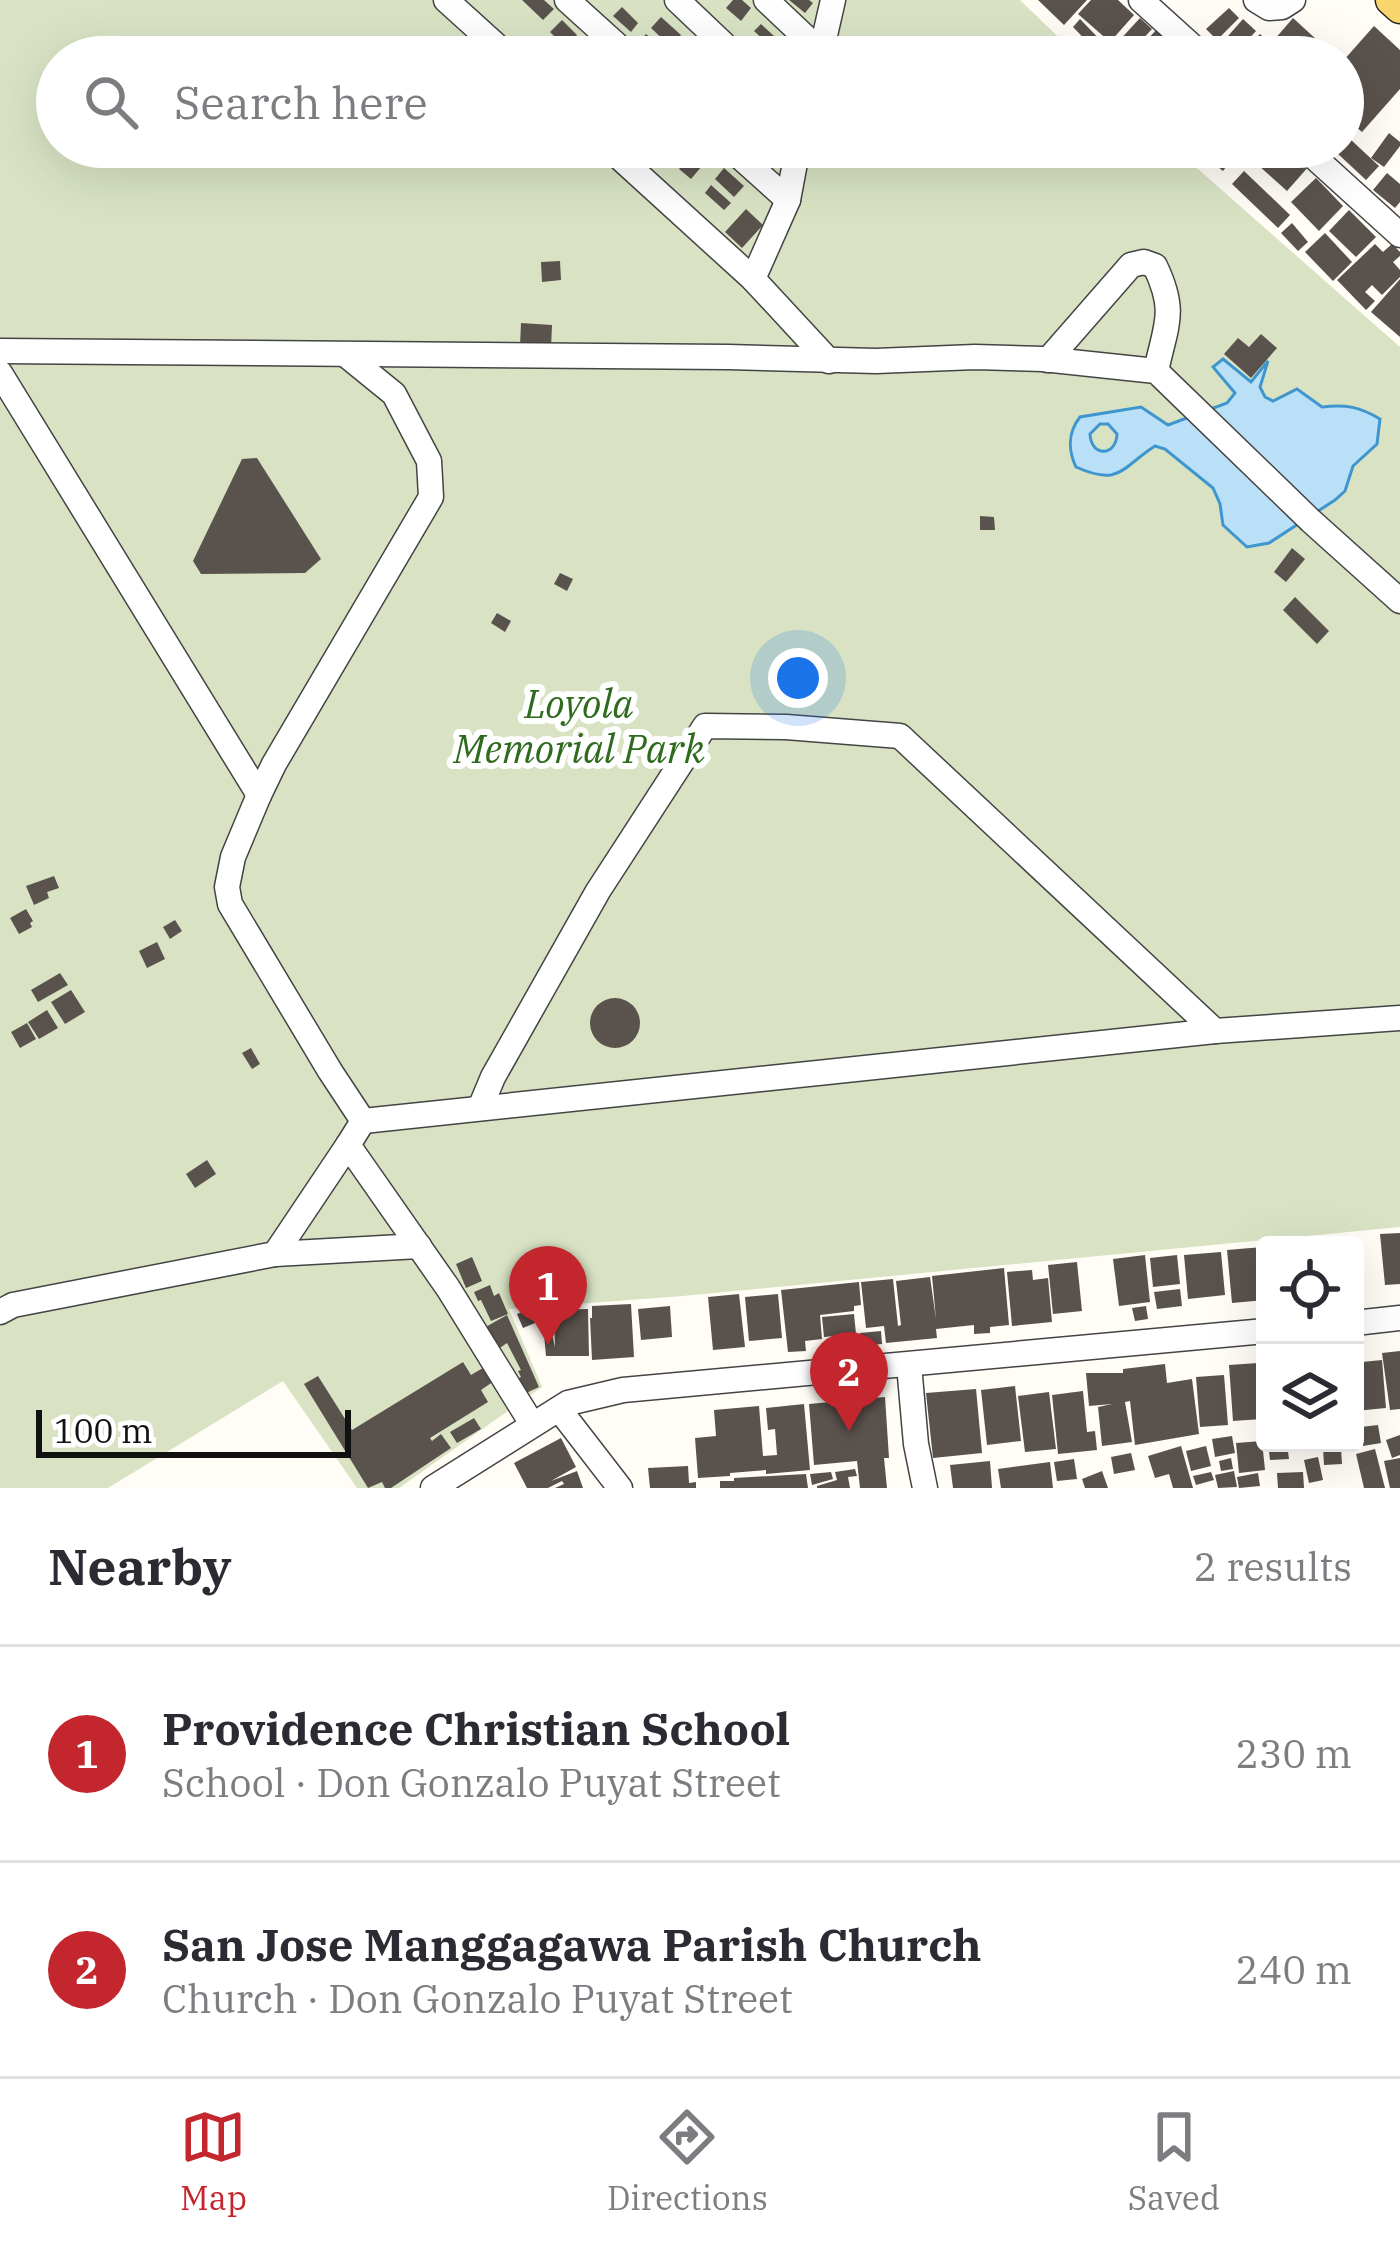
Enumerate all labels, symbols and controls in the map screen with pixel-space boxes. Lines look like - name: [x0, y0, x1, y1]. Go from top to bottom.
- search box: [36, 36, 1364, 168]
- icon: search: [78, 69, 144, 135]
- text: Search here: [174, 73, 428, 131]
- your location: [768, 648, 828, 708]
- park label: Loyola Memorial Park: [452, 678, 705, 774]
- map controls: [1256, 1236, 1364, 1452]
- button: locate: [1256, 1236, 1364, 1344]
- pin: 1: [509, 1246, 587, 1345]
- pin: 2: [810, 1332, 888, 1431]
- button: layers: [1256, 1344, 1364, 1452]
- scale bar: [36, 1404, 351, 1457]
- text: 100 m: [54, 1409, 153, 1452]
- text: Nearby: [48, 1533, 232, 1599]
- text: 2 results: [1194, 1541, 1352, 1592]
- text: Providence Christian School: [162, 1699, 790, 1757]
- text: 1: [75, 1728, 99, 1779]
- text: 230 m: [1236, 1728, 1352, 1779]
- text: School · Don Gonzalo Puyat Street: [162, 1757, 781, 1808]
- text: San Jose Manggagawa Parish Church: [162, 1915, 982, 1973]
- text: 2: [75, 1944, 99, 1995]
- text: 240 m: [1236, 1944, 1352, 1995]
- text: Church · Don Gonzalo Puyat Street: [162, 1973, 793, 2024]
- tab: Map: [180, 2104, 247, 2219]
- tab: Directions: [607, 2104, 768, 2219]
- tab: Saved: [1128, 2104, 1220, 2219]

